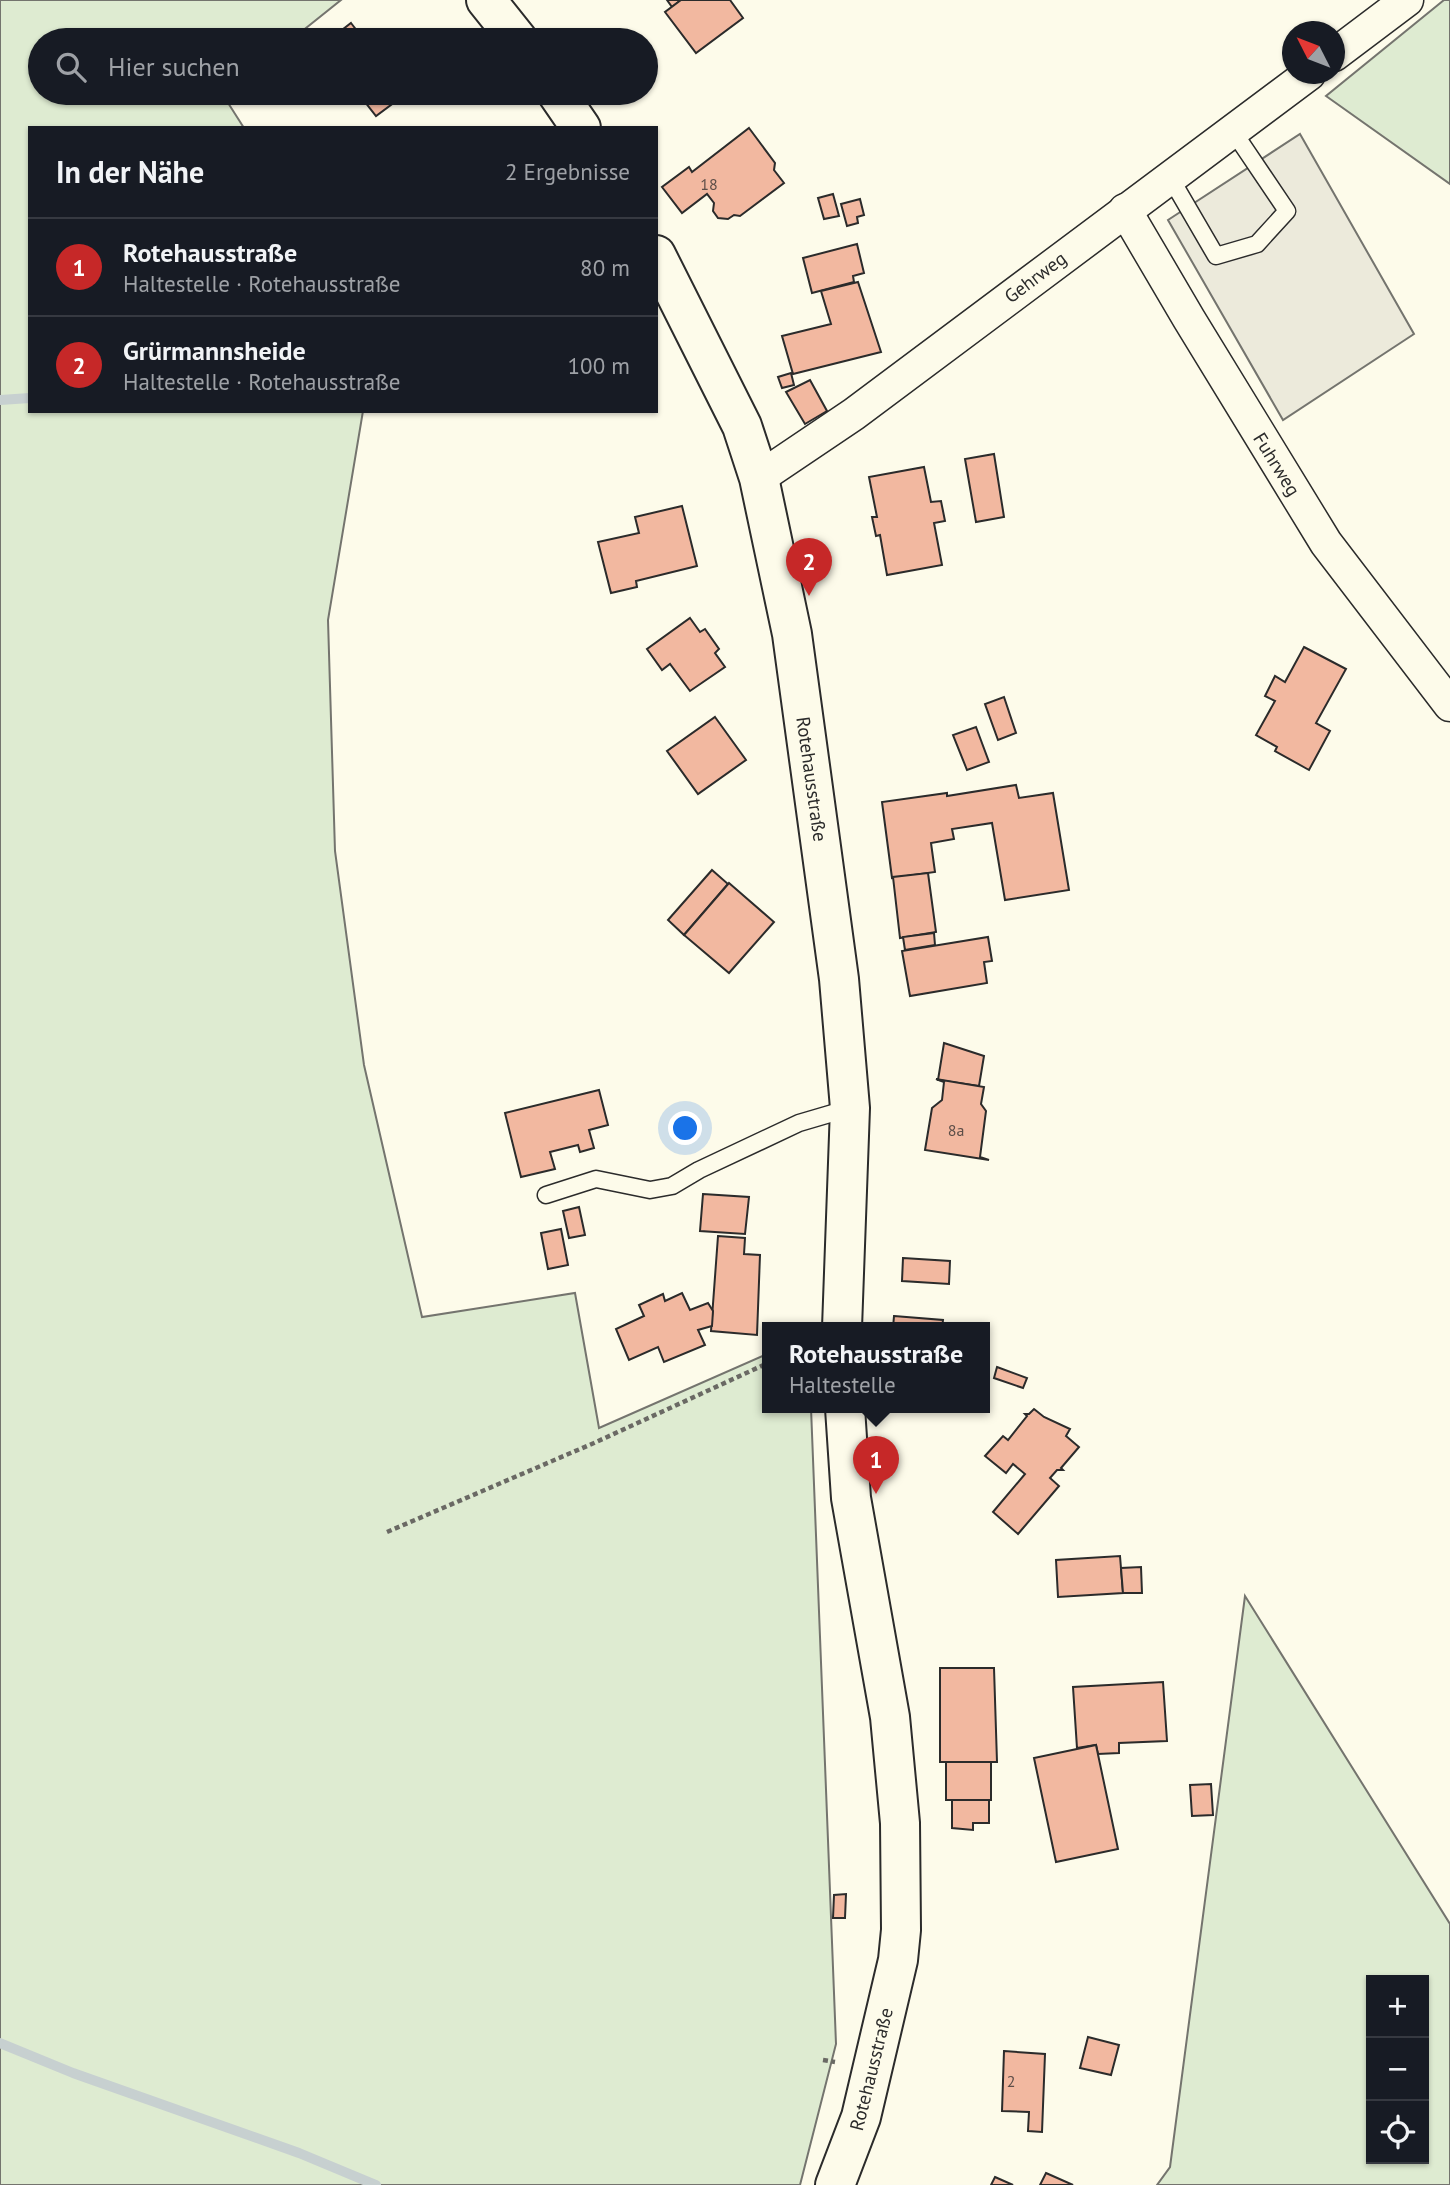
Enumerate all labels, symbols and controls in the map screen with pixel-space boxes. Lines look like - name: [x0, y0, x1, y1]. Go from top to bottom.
- north arrow: [1282, 21, 1345, 84]
- search box: [28, 28, 658, 105]
- icon: search: [52, 48, 90, 86]
- text: Hier suchen: [108, 50, 240, 83]
- text: In der Nähe: [56, 152, 204, 191]
- text: 2 Ergebnisse: [505, 157, 630, 186]
- house number: 18: [700, 174, 718, 194]
- text: Rotehausstraße: [123, 236, 297, 269]
- street label: Gehrweg: [999, 246, 1071, 308]
- text: 1: [72, 253, 86, 282]
- text: 80 m: [580, 253, 630, 282]
- text: Haltestelle · Rotehausstraße: [123, 269, 400, 298]
- text: Grürmannsheide: [123, 334, 306, 367]
- text: 2: [72, 351, 86, 380]
- text: 100 m: [568, 351, 630, 380]
- text: Haltestelle · Rotehausstraße: [123, 367, 400, 396]
- street label: Fuhrweg: [1248, 428, 1306, 500]
- pin: 2: [786, 538, 832, 596]
- street label: Rotehausstraße: [791, 715, 833, 843]
- your location: [668, 1111, 702, 1145]
- house number: 8a: [948, 1120, 964, 1140]
- popup: [762, 1322, 990, 1413]
- text: Rotehausstraße: [789, 1337, 963, 1370]
- text: Haltestelle: [789, 1370, 896, 1399]
- pin: 1: [853, 1436, 899, 1494]
- map controls: [1366, 1975, 1429, 2164]
- button: +: [1366, 1975, 1429, 2038]
- street label: Rotehausstraße: [844, 2005, 898, 2133]
- button: −: [1366, 2038, 1429, 2101]
- house number: 2: [1007, 2071, 1015, 2091]
- button: locate: [1366, 2101, 1429, 2164]

